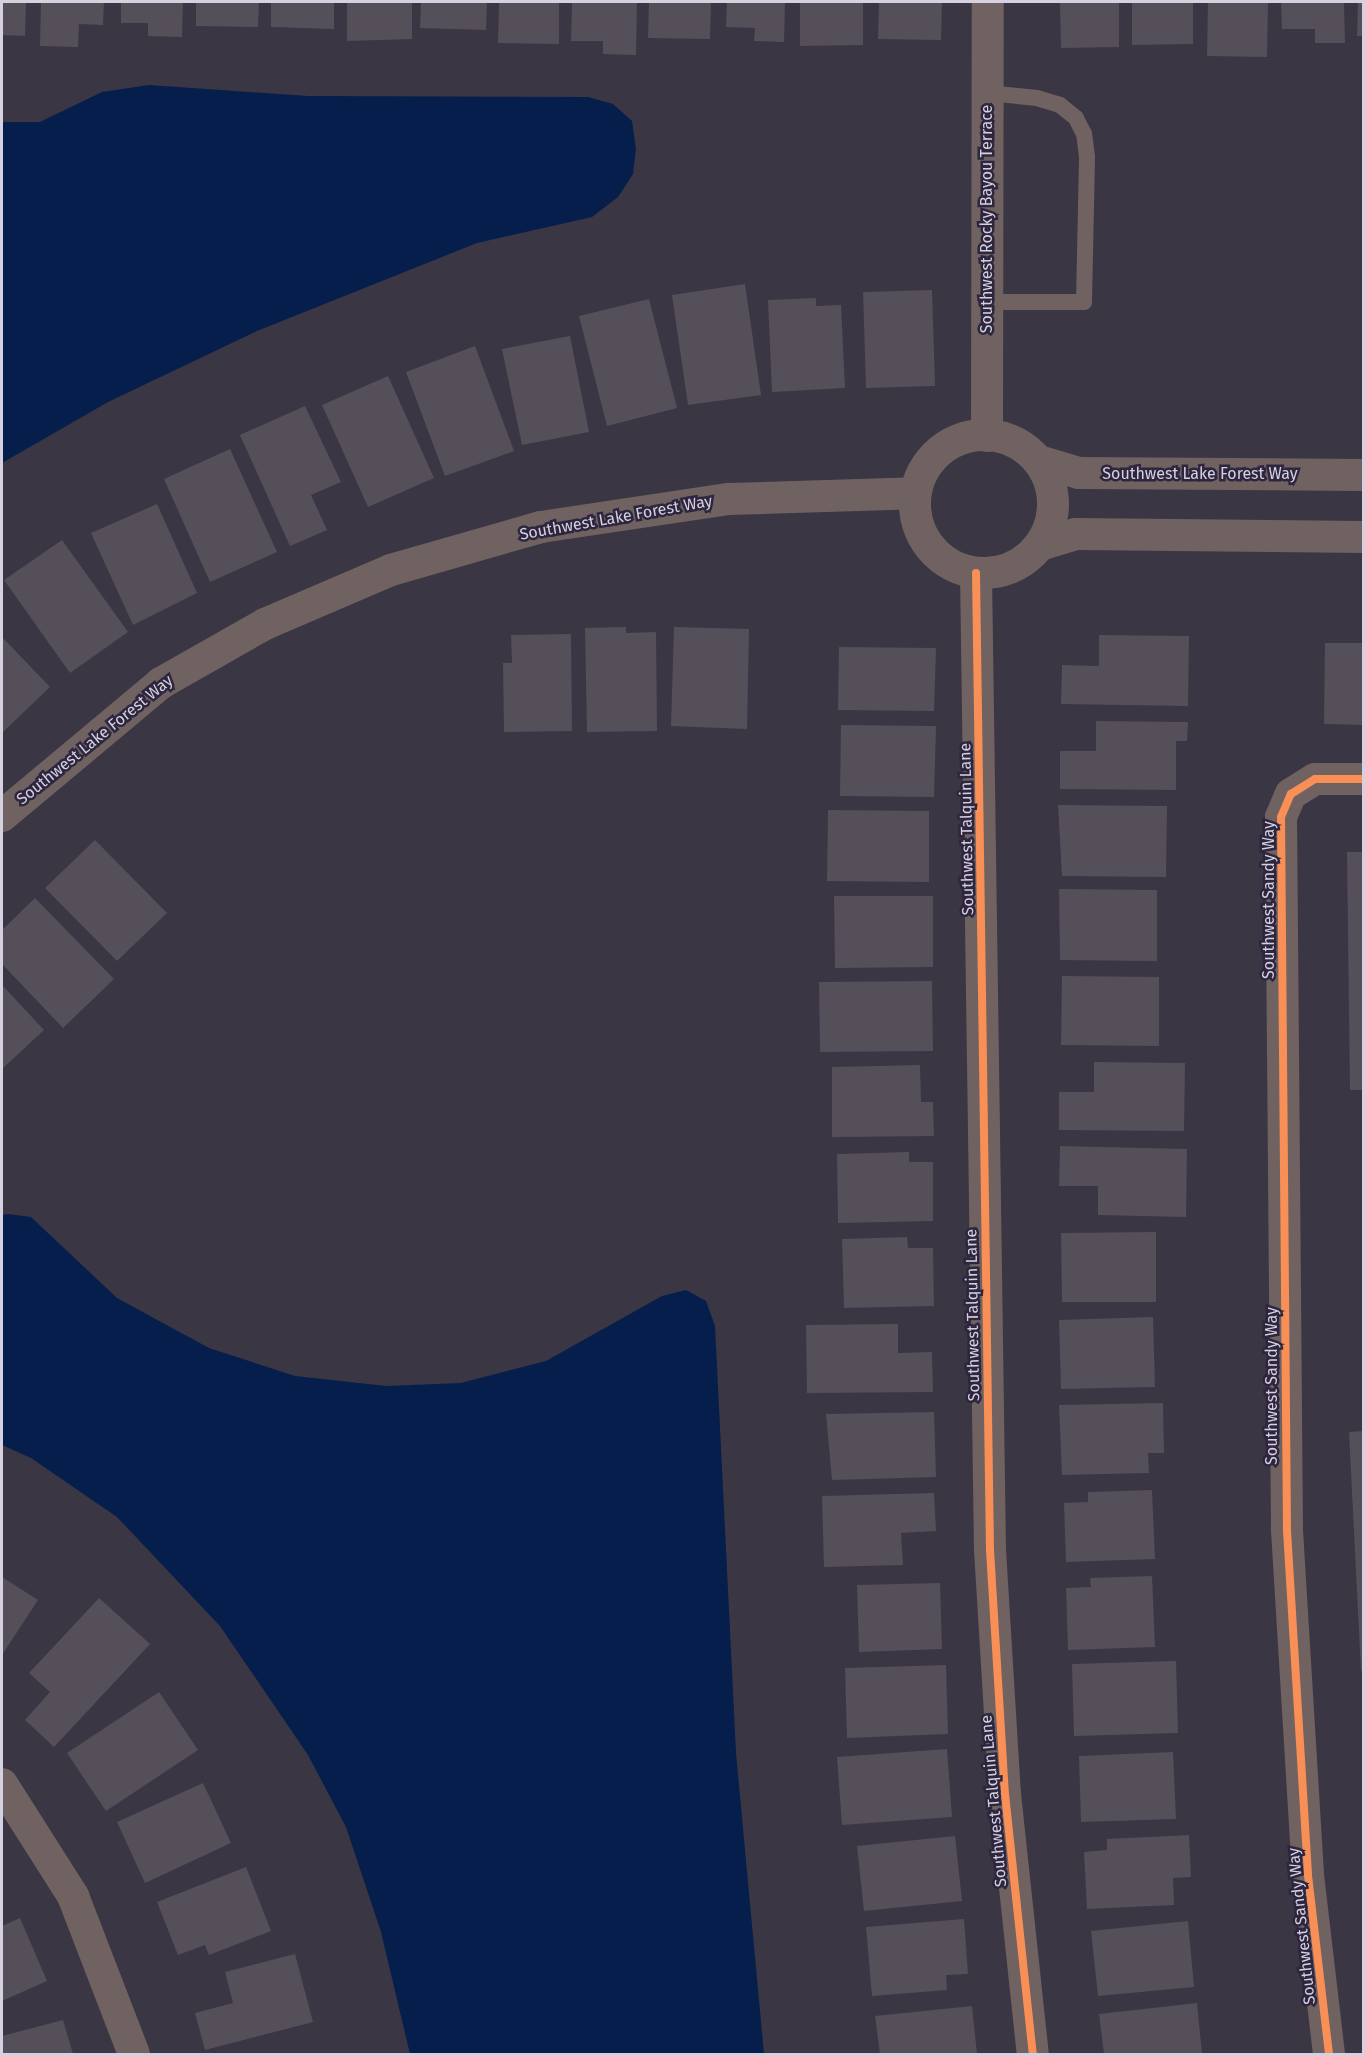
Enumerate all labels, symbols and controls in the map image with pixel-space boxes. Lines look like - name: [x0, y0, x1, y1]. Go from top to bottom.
- street label: Southwest Rocky Bayou Terrace: [977, 105, 997, 333]
- street label: Southwest Lake Forest Way: [1102, 464, 1298, 484]
- street label: Southwest Lake Forest Way: [518, 492, 714, 544]
- street label: Southwest Lake Forest Way: [13, 671, 177, 809]
- street label: Southwest Talquin Lane: [956, 743, 978, 915]
- street label: Southwest Sandy Way: [1259, 821, 1279, 979]
- street label: Southwest Talquin Lane: [962, 1229, 984, 1401]
- street label: Southwest Sandy Way: [1262, 1307, 1282, 1465]
- street label: Southwest Talquin Lane: [977, 1714, 1011, 1888]
- street label: Southwest Sandy Way: [1284, 1847, 1320, 2005]

